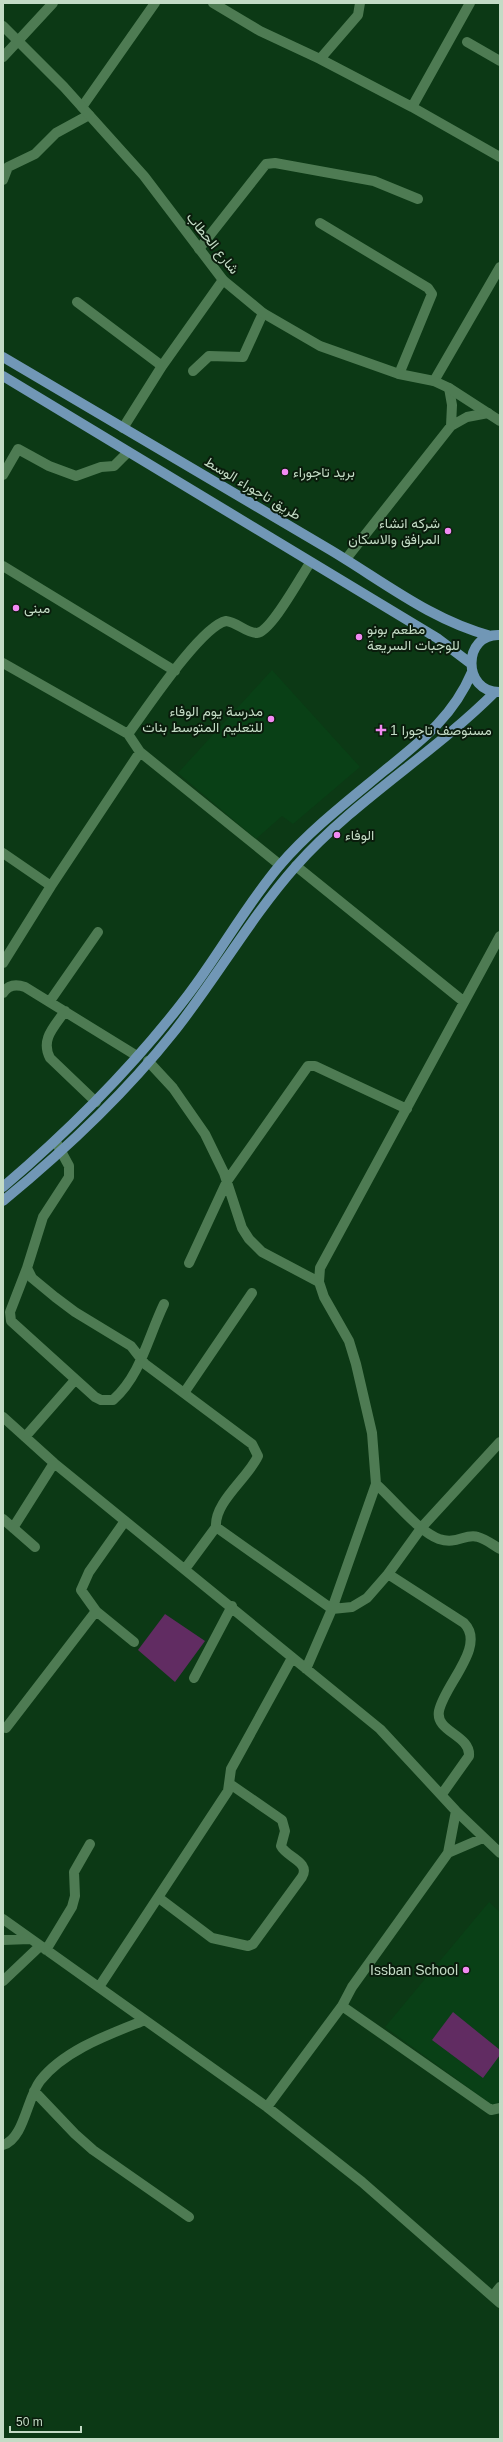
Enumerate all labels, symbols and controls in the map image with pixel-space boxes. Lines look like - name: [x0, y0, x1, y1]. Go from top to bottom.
- street label: شارع الحطاب: [181, 209, 243, 279]
- street label: طريق تاجوراء الوسط: [201, 453, 304, 524]
- place label: بريد تاجوراء: [293, 464, 355, 481]
- marker: بريد تاجوراء: [280, 467, 290, 477]
- place label: شركه انشاء المرافق والاسكان: [348, 515, 440, 548]
- marker: شركه انشاء المرافق والاسكان: [443, 526, 453, 536]
- place label: مبنى: [24, 600, 50, 617]
- marker: مبنى: [11, 603, 21, 613]
- place label: مطعم بونو للوجبات السريعة: [367, 621, 460, 654]
- marker: مطعم بونو للوجبات السريعة: [354, 632, 364, 642]
- place label: مدرسة يوم الوفاء للتعليم المتوسط بنات: [142, 703, 263, 736]
- marker: مدرسة يوم الوفاء للتعليم المتوسط بنات: [266, 714, 276, 724]
- place label: مستوصف تاجورا 1: [390, 722, 492, 739]
- marker: مستوصف تاجورا 1: [375, 724, 387, 736]
- place label: الوفاء: [345, 827, 374, 844]
- marker: الوفاء: [332, 830, 342, 840]
- place label: Issban School: [370, 1962, 458, 1978]
- marker: Issban School: [461, 1965, 471, 1975]
- scale bar: [10, 2408, 81, 2434]
- text: 50 m: [16, 2415, 43, 2429]

